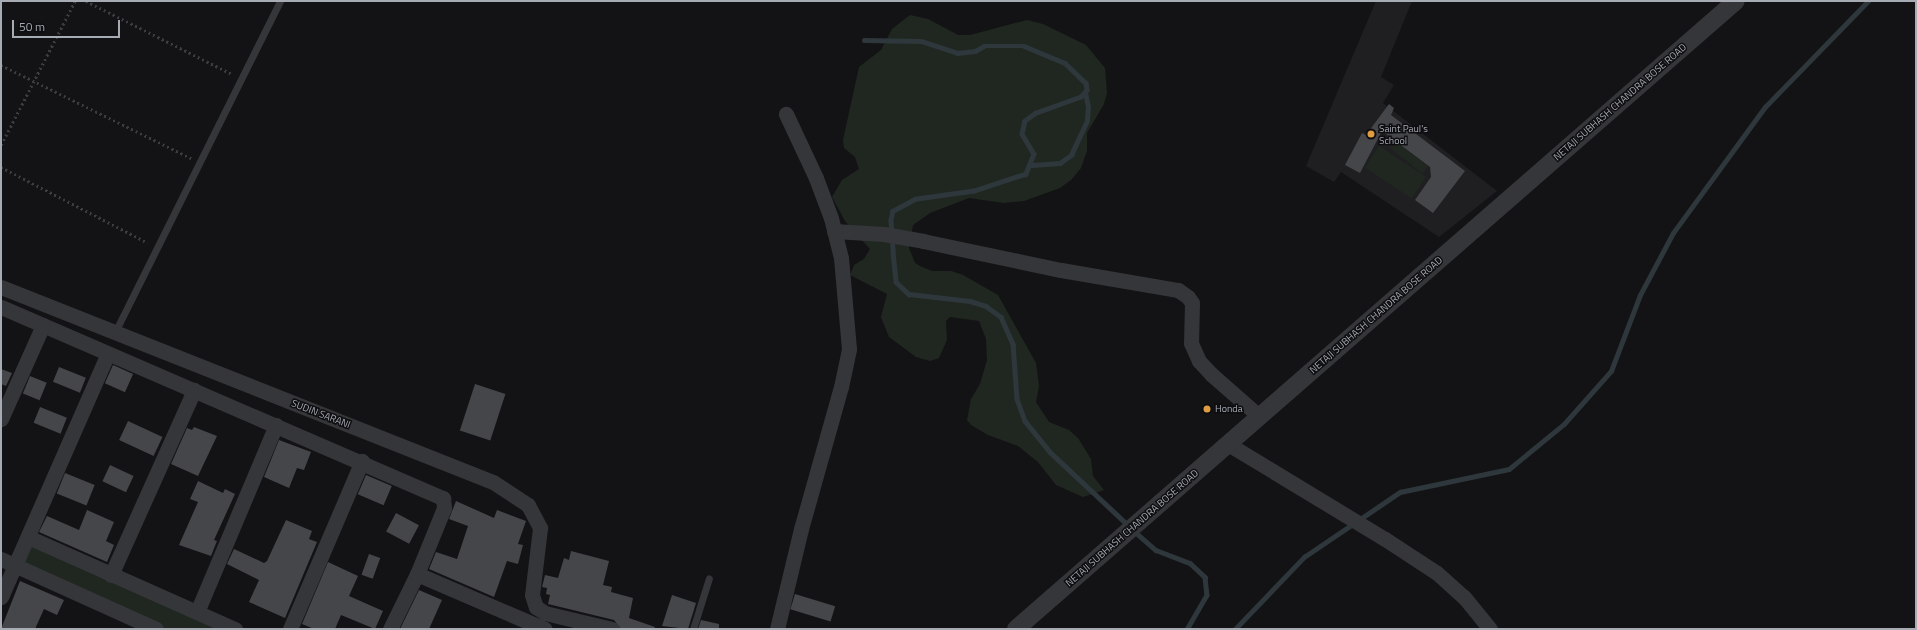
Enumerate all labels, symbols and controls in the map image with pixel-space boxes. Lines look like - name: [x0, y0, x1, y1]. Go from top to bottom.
- scale bar: [14, 12, 122, 38]
- text: 50 m: [19, 17, 45, 36]
- street label: NETAJI SUBHASH CHANDRA BOSE ROAD: [1551, 41, 1689, 163]
- place label: Saint Paul's School: [1379, 122, 1428, 146]
- marker: Saint Paul's School: [1366, 129, 1376, 139]
- street label: NETAJI SUBHASH CHANDRA BOSE ROAD: [1307, 254, 1445, 376]
- street label: SUDIN SARANI: [290, 397, 352, 431]
- place label: Honda: [1215, 403, 1243, 415]
- marker: Honda: [1202, 404, 1212, 414]
- street label: NETAJI SUBHASH CHANDRA BOSE ROAD: [1063, 467, 1201, 589]

